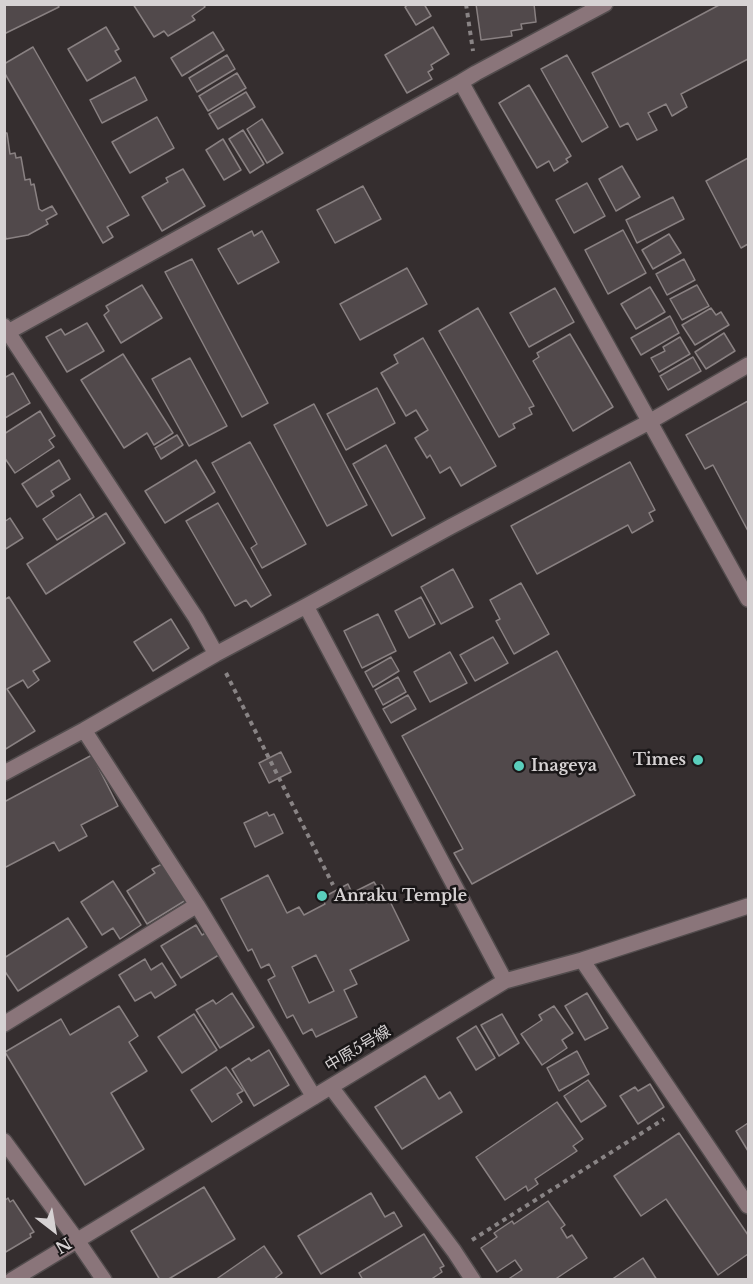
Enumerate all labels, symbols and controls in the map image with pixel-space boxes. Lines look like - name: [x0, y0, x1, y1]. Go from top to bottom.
- place label: Times: [633, 750, 686, 770]
- marker: Times: [691, 753, 705, 767]
- place label: Inageya: [531, 756, 597, 776]
- marker: Inageya: [512, 759, 526, 773]
- place label: Anraku Temple: [334, 886, 467, 906]
- marker: Anraku Temple: [315, 889, 329, 903]
- street label: 中原5号線: [322, 1022, 394, 1076]
- north arrow: [24, 1200, 84, 1260]
- text: N: [52, 1233, 75, 1258]

